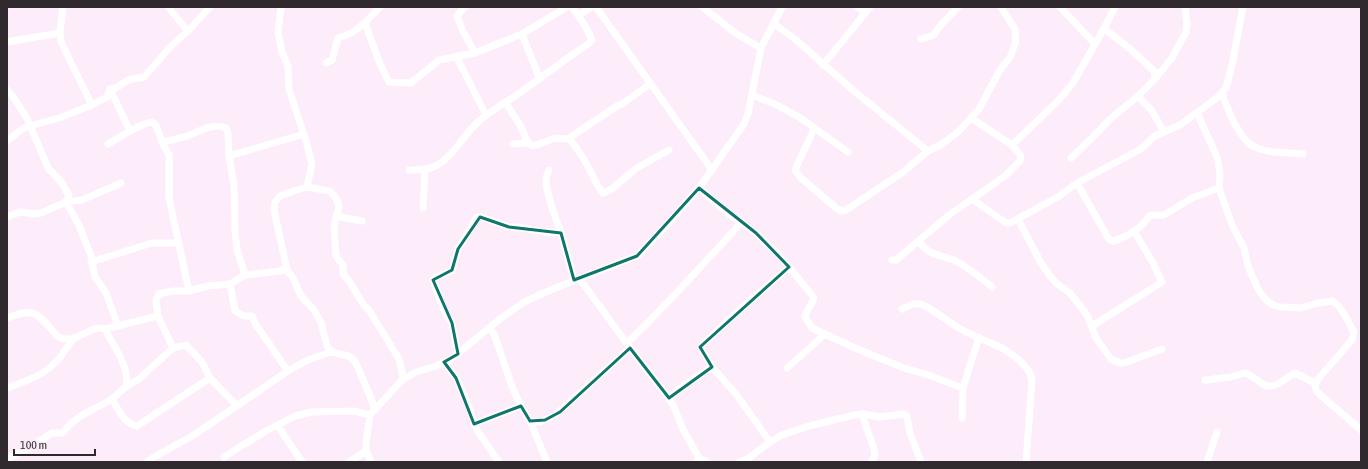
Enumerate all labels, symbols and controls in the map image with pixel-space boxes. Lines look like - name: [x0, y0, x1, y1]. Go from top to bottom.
- scale bar: [14, 431, 95, 457]
- text: 100 m: [20, 438, 47, 452]

